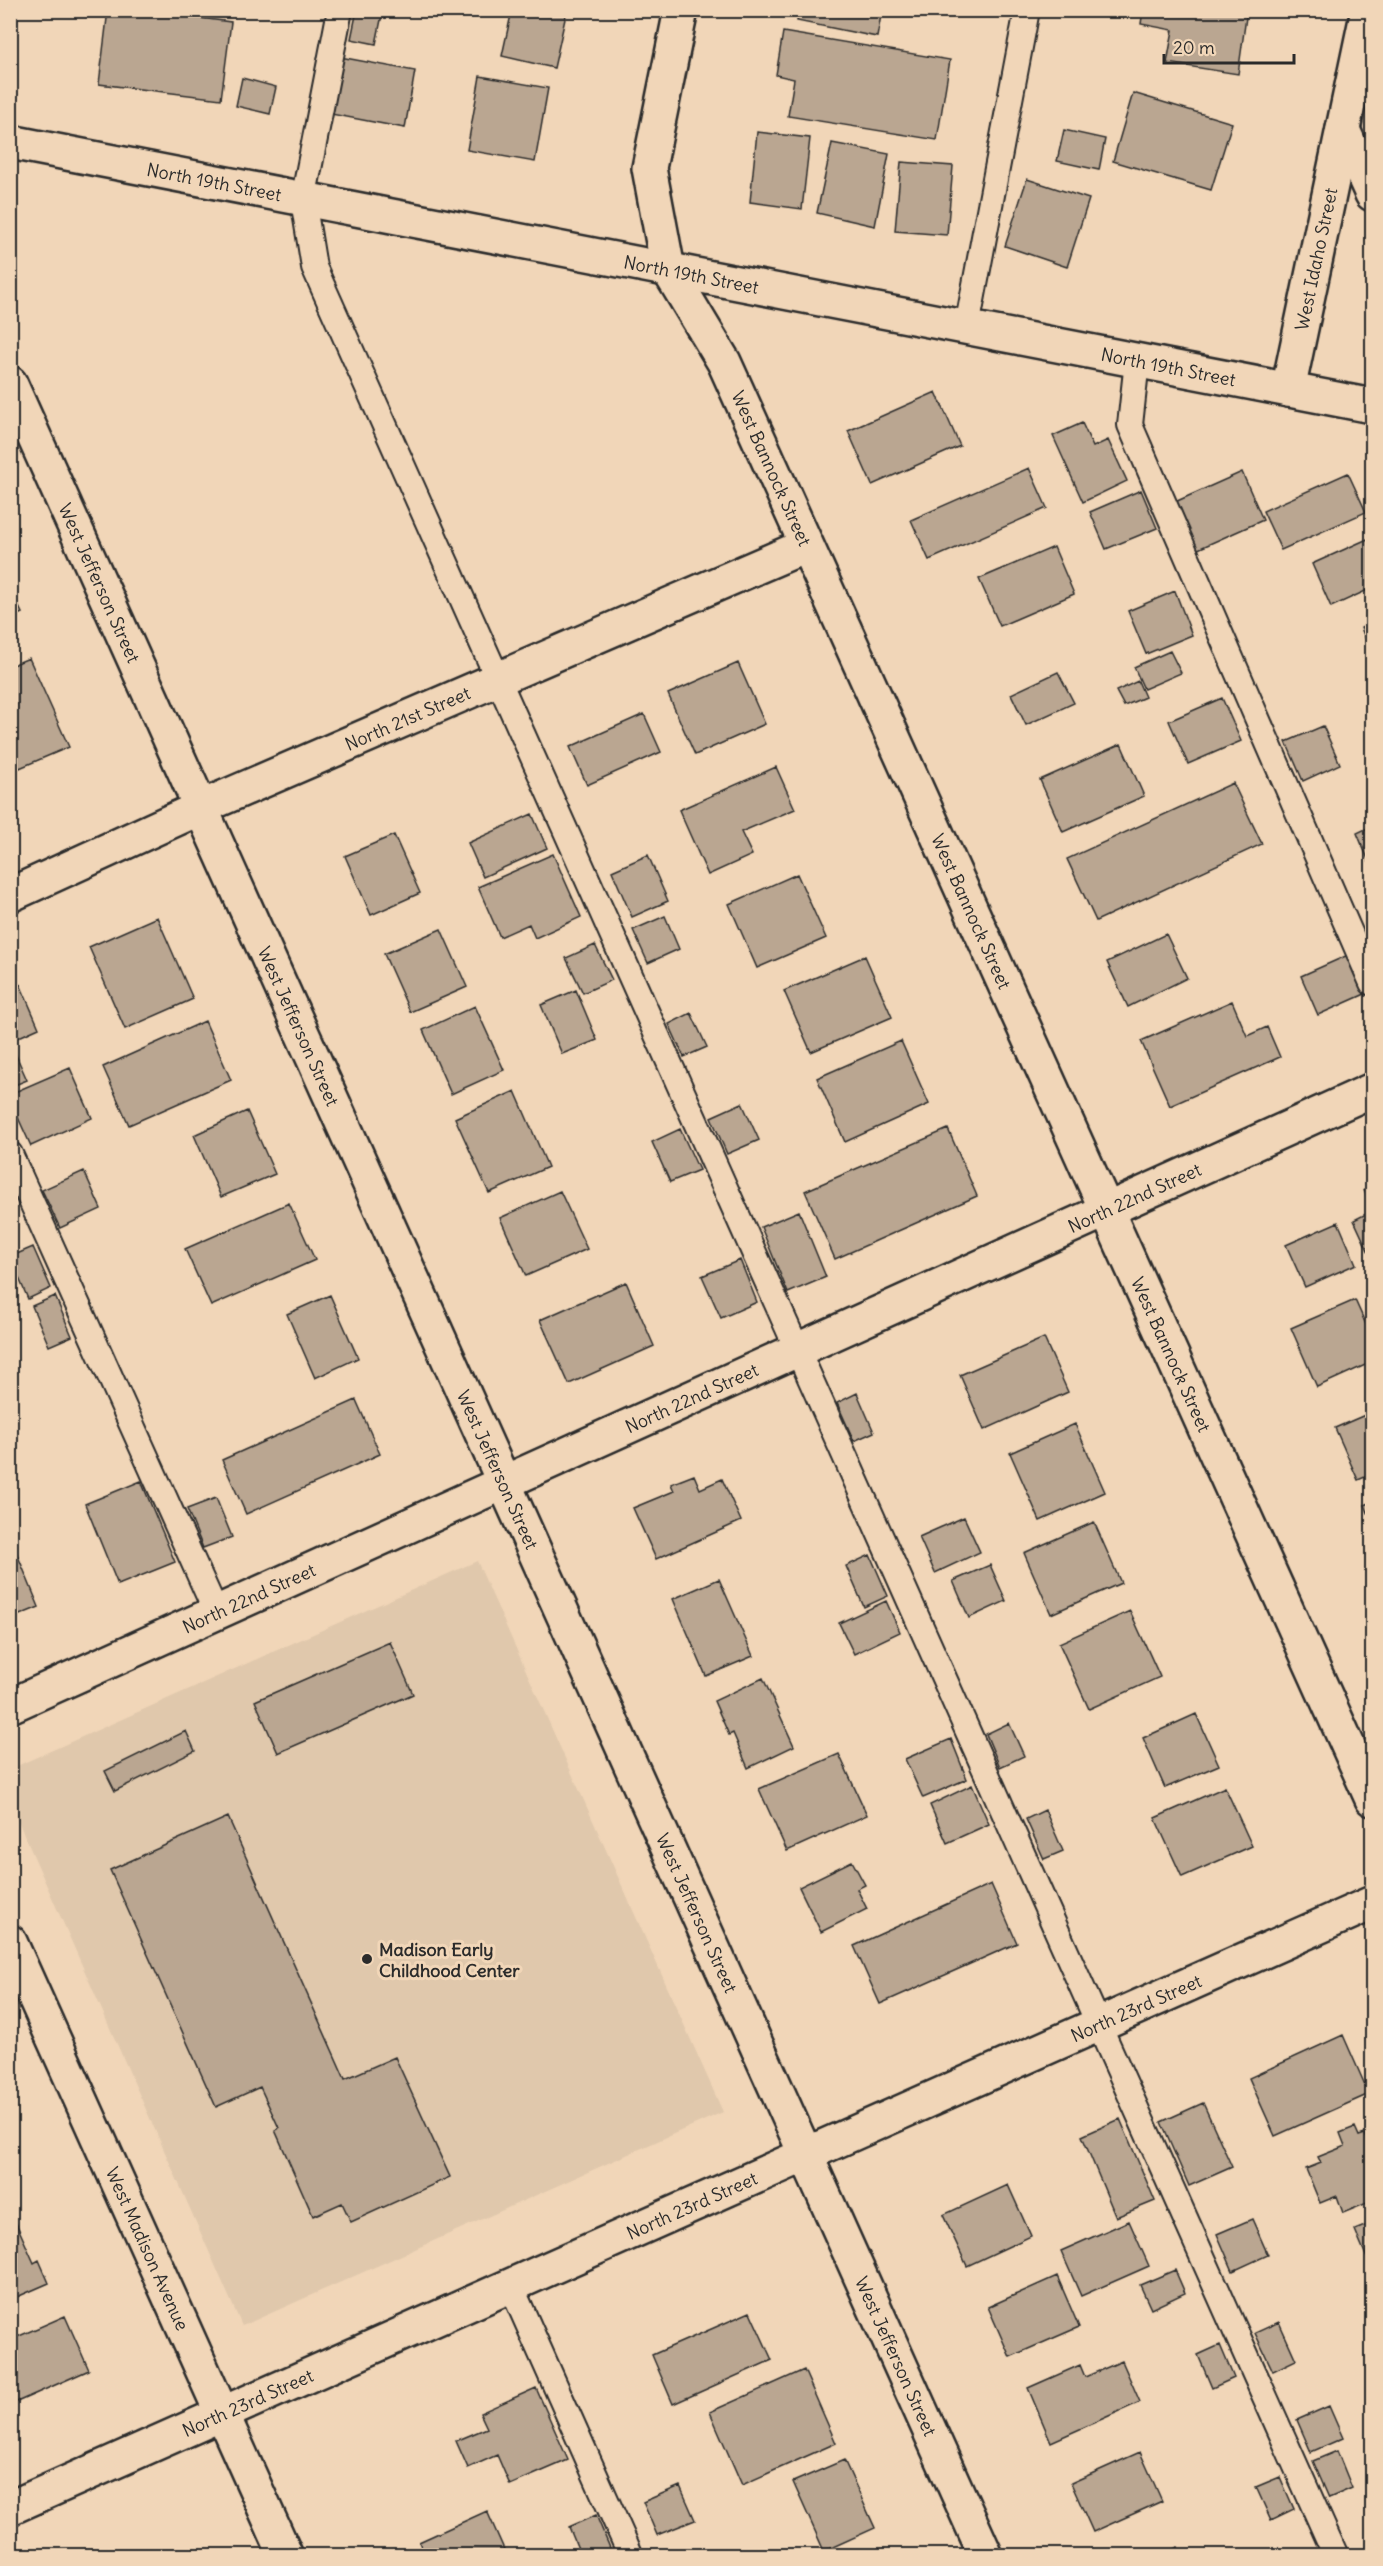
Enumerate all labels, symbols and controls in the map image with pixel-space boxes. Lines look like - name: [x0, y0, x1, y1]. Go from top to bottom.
- scale bar: [1164, 27, 1294, 65]
- text: 20 m: [1173, 36, 1215, 59]
- street label: North 19th Street: [145, 157, 284, 206]
- street label: West Idaho Street: [1289, 185, 1342, 332]
- street label: North 19th Street: [622, 250, 761, 298]
- street label: North 19th Street: [1099, 342, 1238, 391]
- street label: West Bannock Street: [727, 387, 817, 549]
- street label: West Jefferson Street: [54, 499, 146, 666]
- street label: North 21st Street: [341, 681, 474, 755]
- street label: West Bannock Street: [927, 830, 1017, 992]
- street label: West Jefferson Street: [253, 943, 345, 1109]
- street label: North 22nd Street: [1064, 1157, 1205, 1238]
- street label: West Bannock Street: [1126, 1273, 1216, 1435]
- street label: North 22nd Street: [621, 1358, 762, 1438]
- street label: West Jefferson Street: [452, 1386, 544, 1553]
- street label: North 22nd Street: [179, 1558, 319, 1638]
- street label: West Jefferson Street: [651, 1829, 743, 1996]
- place label: Madison Early Childhood Center: [379, 1938, 520, 1982]
- marker: Madison Early Childhood Center: [360, 1952, 374, 1966]
- street label: North 23rd Street: [1067, 1969, 1205, 2047]
- street label: West Madison Avenue: [101, 2163, 194, 2334]
- street label: North 23rd Street: [623, 2166, 761, 2244]
- street label: West Jefferson Street: [850, 2273, 942, 2439]
- street label: North 23rd Street: [179, 2363, 317, 2442]

